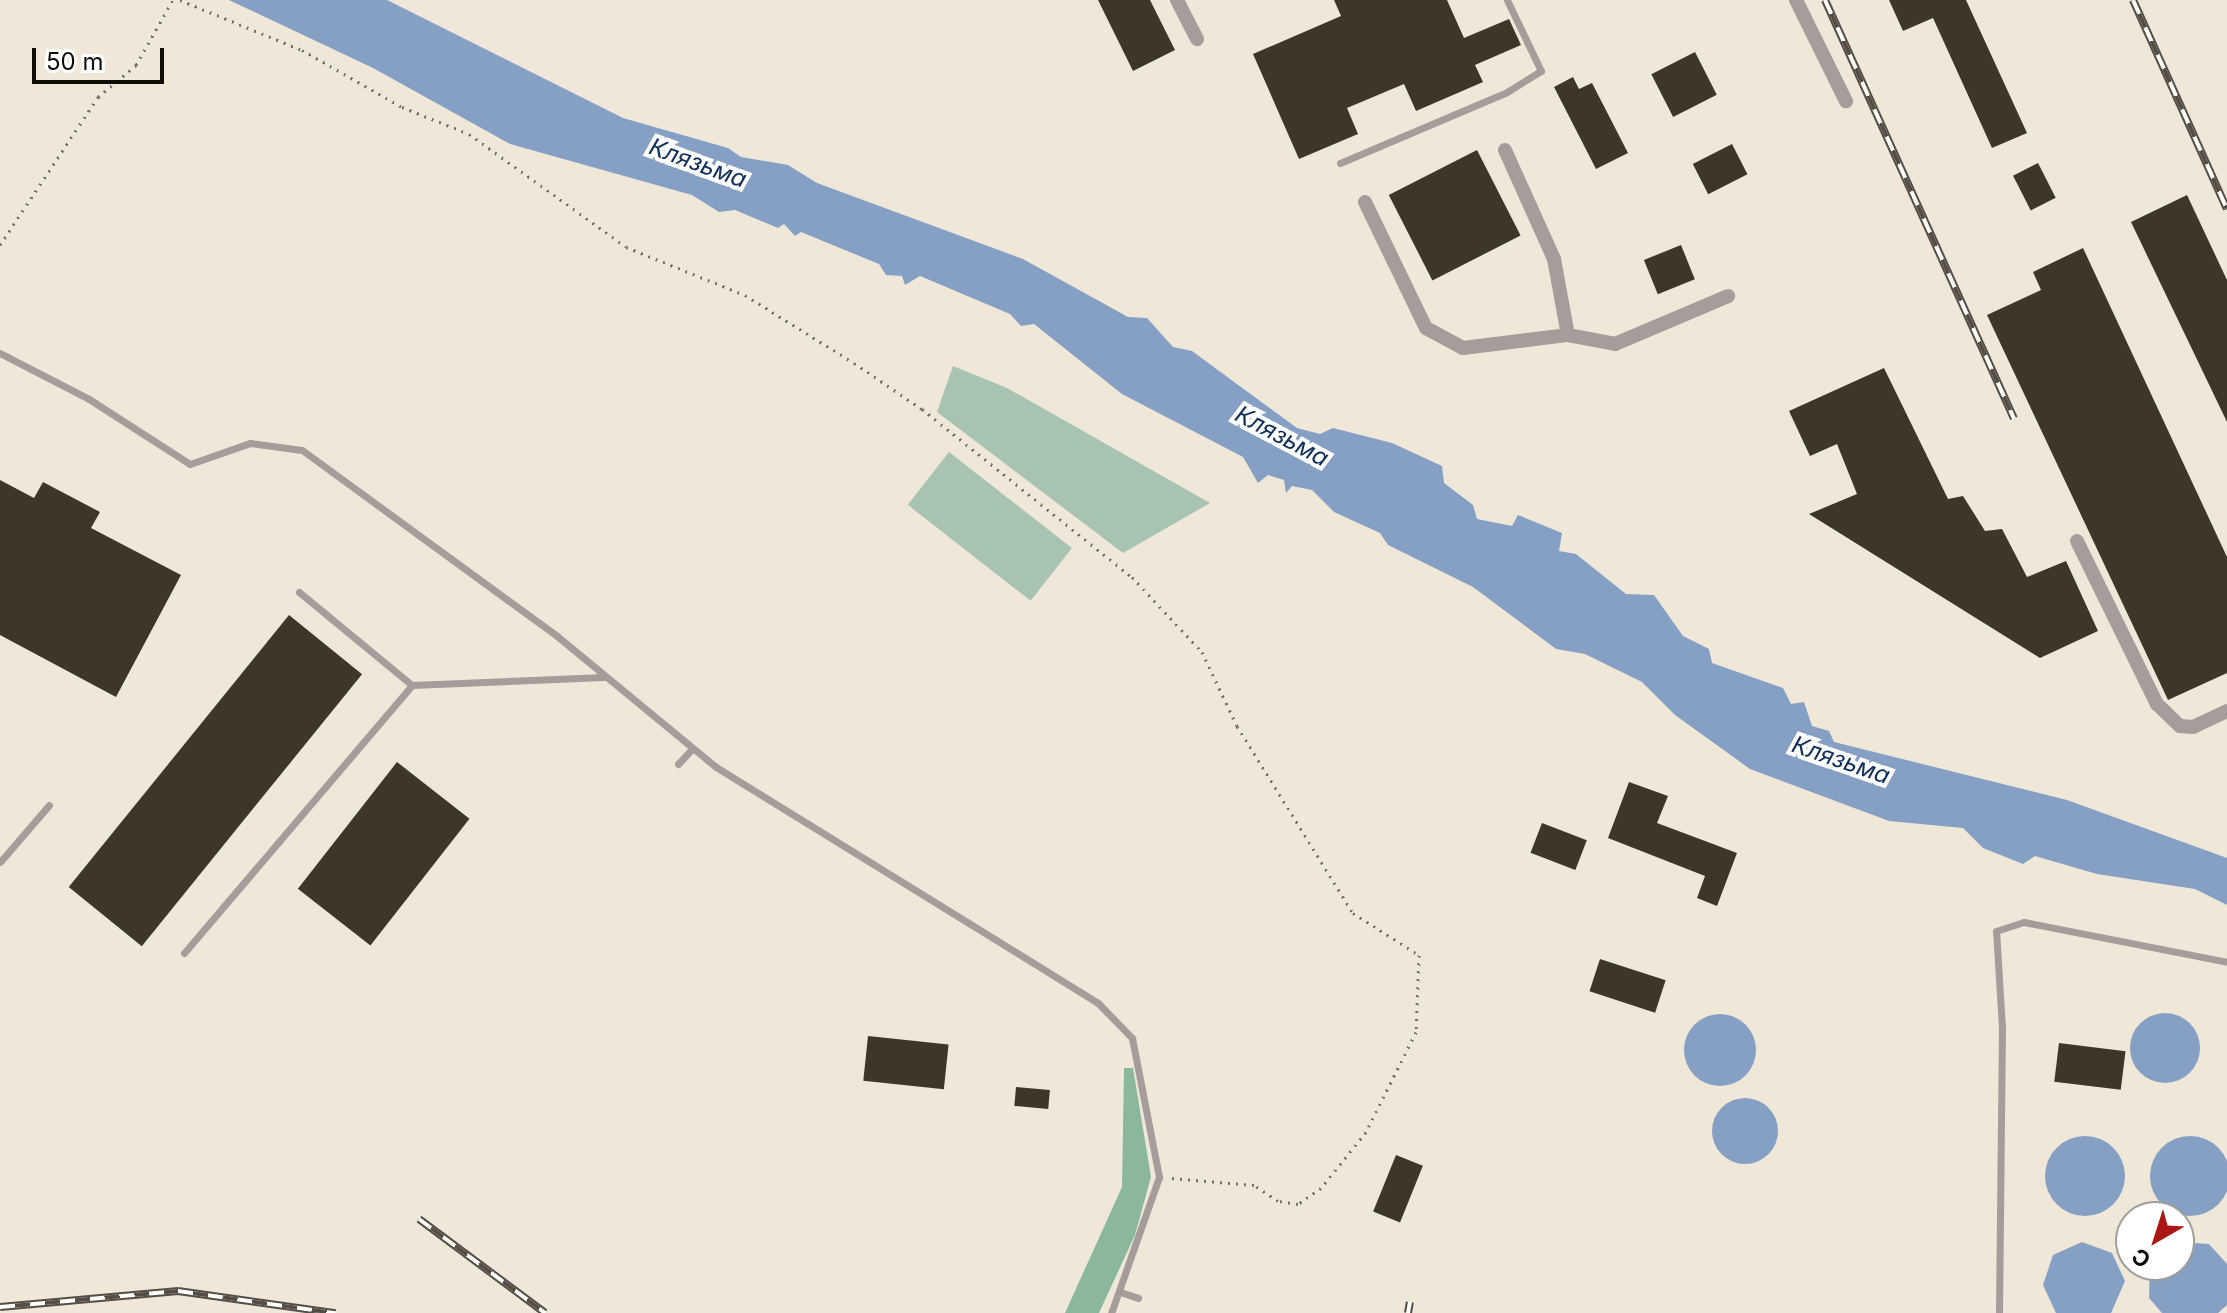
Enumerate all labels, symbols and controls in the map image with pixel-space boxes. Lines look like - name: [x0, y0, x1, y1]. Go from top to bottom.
- scale bar: [36, 32, 168, 82]
- text: 50 m: [46, 47, 104, 76]
- water label: Клязьма: [645, 132, 751, 194]
- water label: Клязьма: [1230, 399, 1334, 473]
- water label: Клязьма: [1788, 730, 1894, 790]
- north arrow: [2115, 1201, 2195, 1281]
- text: С: [2127, 1243, 2156, 1273]

